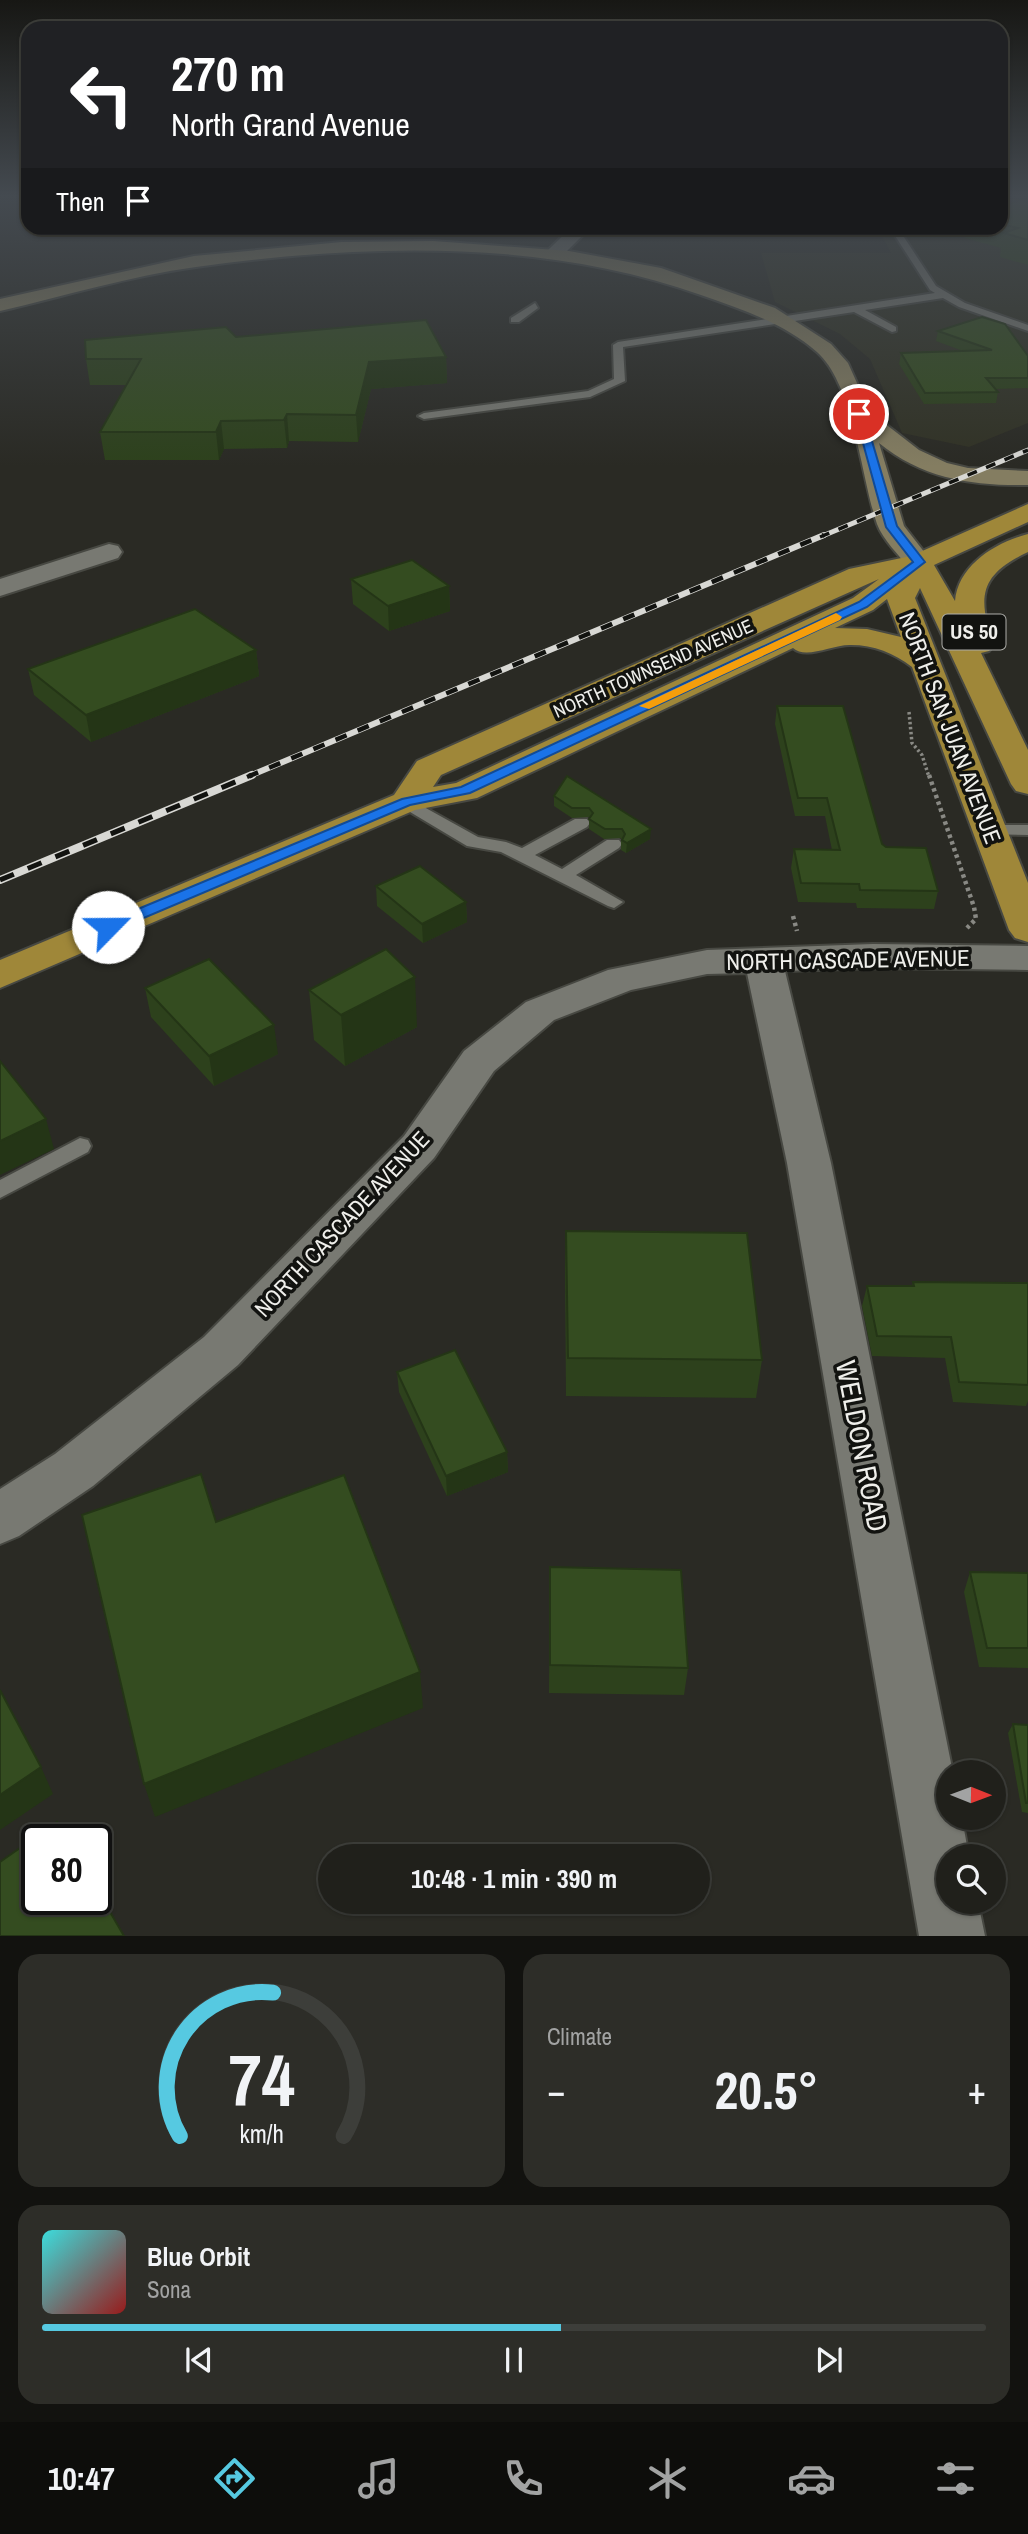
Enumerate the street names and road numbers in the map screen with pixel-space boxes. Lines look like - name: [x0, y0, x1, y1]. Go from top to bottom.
- street label: NORTH SAN JUAN AVENUE: [892, 608, 1009, 848]
- street label: NORTH TOWNSEND AVENUE: [549, 612, 757, 724]
- road number: US 50: [942, 614, 1006, 650]
- street label: NORTH CASCADE AVENUE: [726, 942, 970, 977]
- street label: NORTH CASCADE AVENUE: [247, 1124, 436, 1323]
- street label: WELDON ROAD: [827, 1357, 897, 1535]

